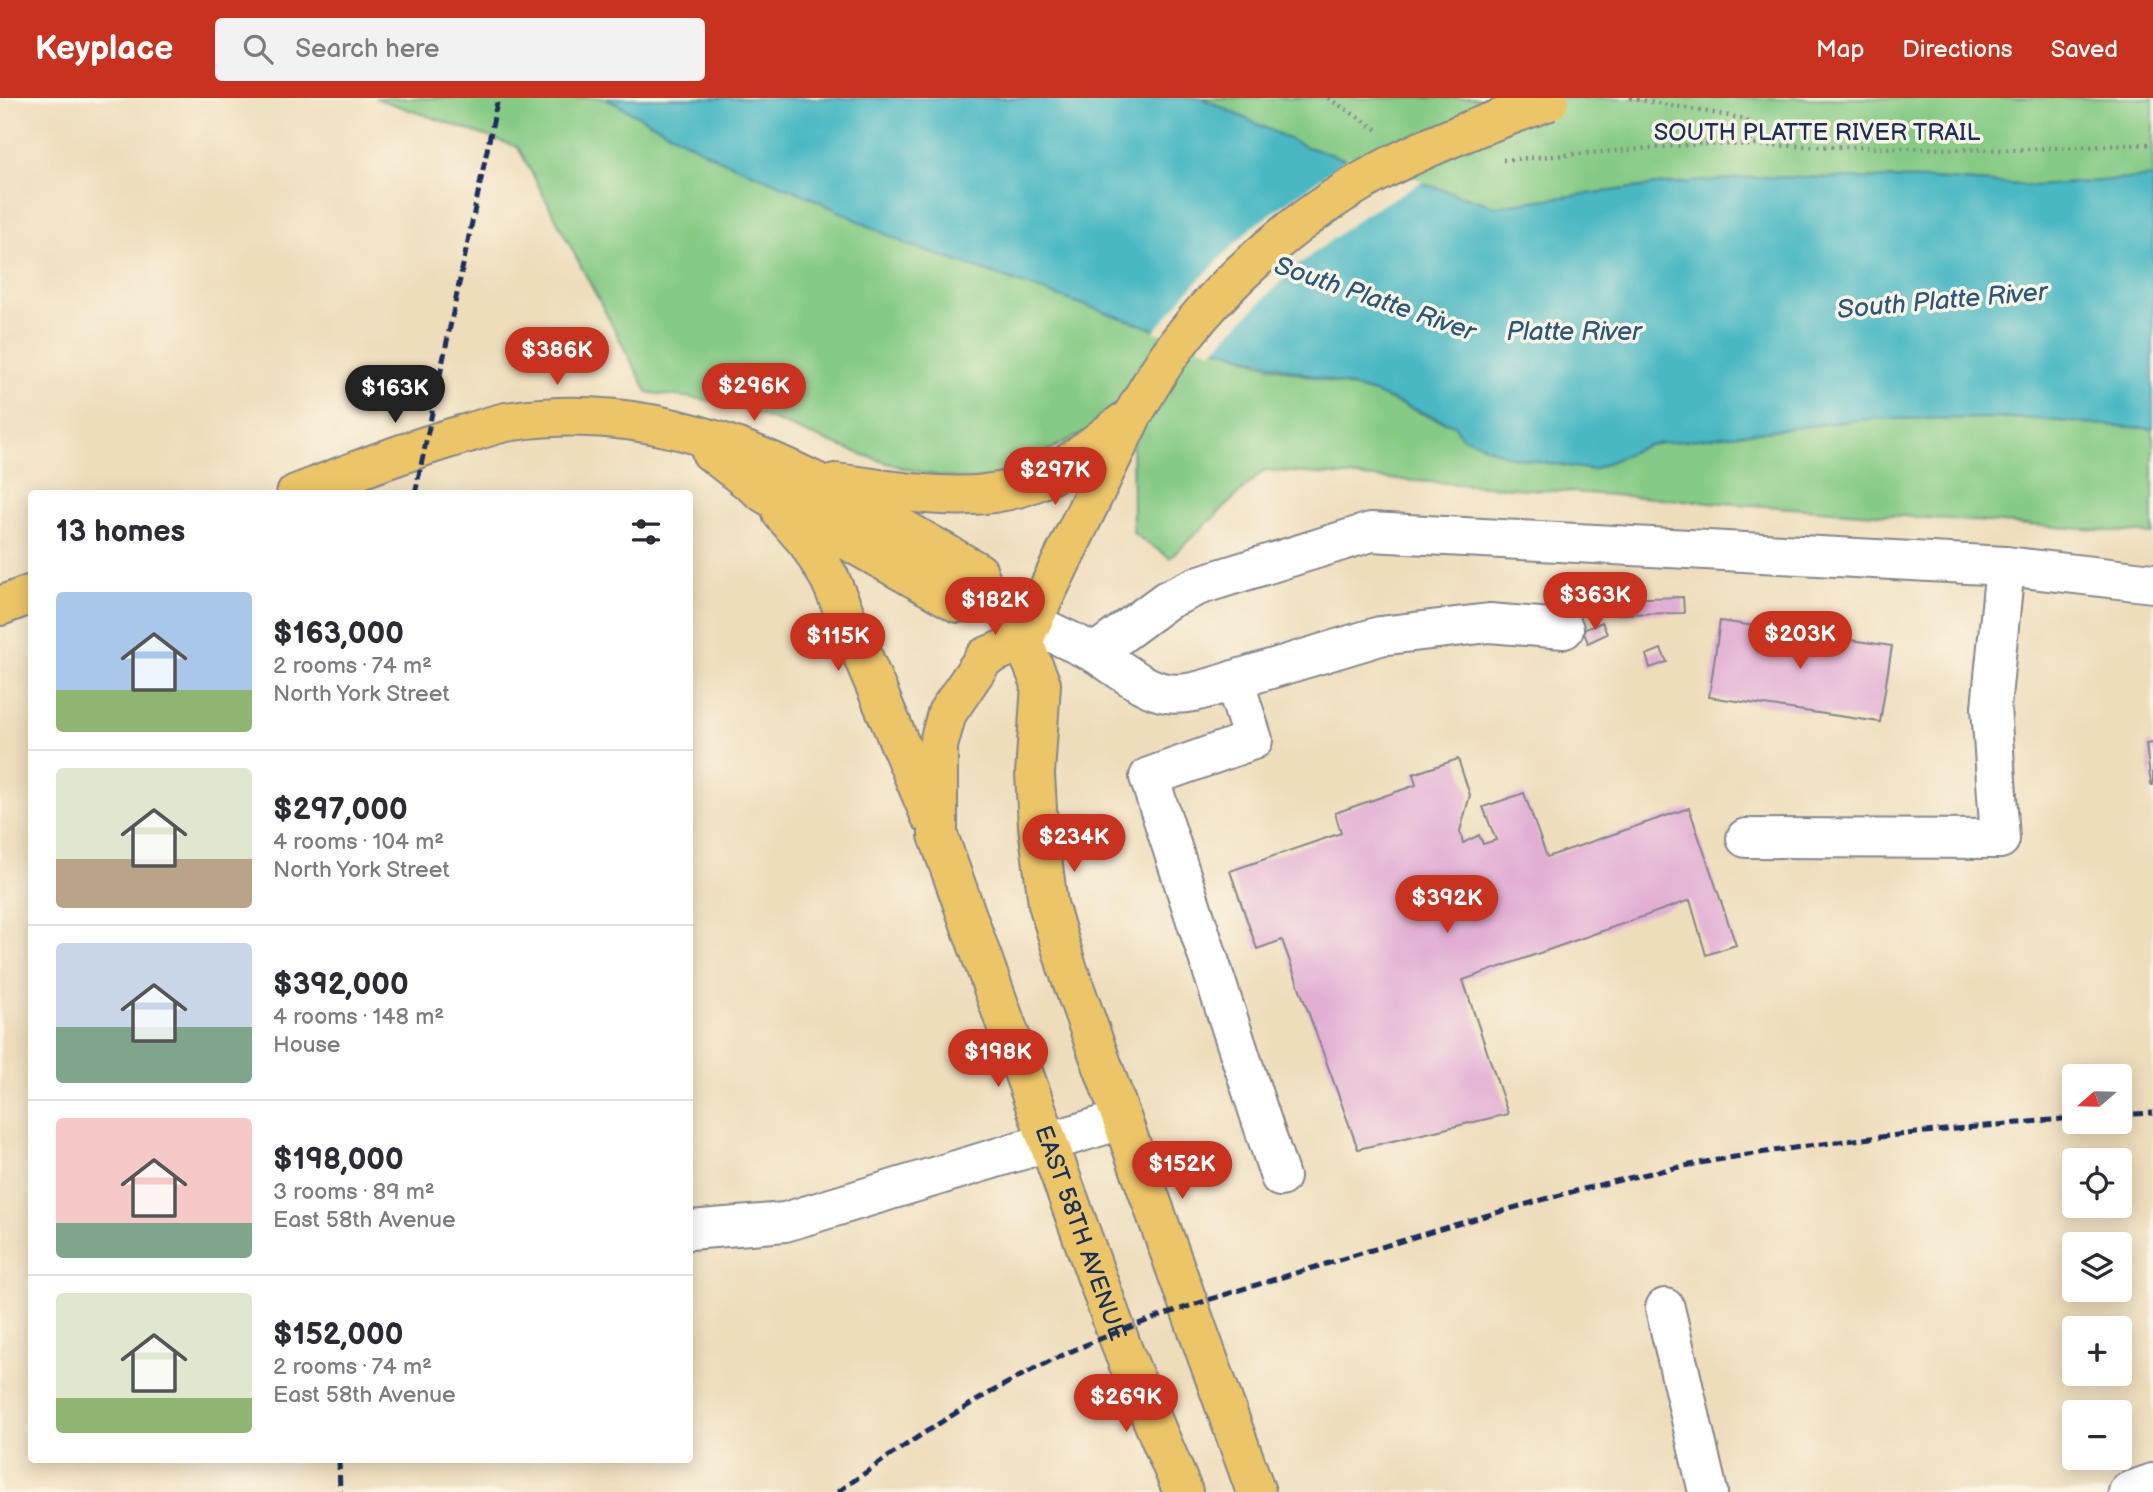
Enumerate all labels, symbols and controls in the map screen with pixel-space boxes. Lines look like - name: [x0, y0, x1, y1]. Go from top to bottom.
- search box: [215, 18, 705, 81]
- text: Keyplace: [35, 29, 173, 69]
- icon: search: [239, 30, 277, 68]
- text: Search here: [295, 34, 439, 65]
- text: Map: [1816, 35, 1864, 64]
- text: Directions: [1902, 35, 2013, 64]
- text: Saved: [2051, 35, 2118, 64]
- street label: SOUTH PLATTE RIVER TRAIL: [1654, 118, 1980, 147]
- water label: South Platte River: [1270, 250, 1481, 349]
- water label: South Platte River: [1836, 277, 2050, 326]
- water label: Platte River: [1507, 317, 1643, 348]
- pin: $386K: [508, 328, 606, 387]
- text: $386K: [521, 336, 593, 364]
- pin: $296K: [705, 364, 803, 423]
- pin: $163K: [346, 366, 444, 425]
- text: $296K: [718, 372, 790, 400]
- text: $163K: [361, 374, 429, 402]
- pin: $297K: [1006, 448, 1104, 507]
- text: $297K: [1020, 456, 1090, 484]
- icon: filters: [627, 513, 665, 551]
- text: 13 homes: [56, 514, 185, 550]
- pin: $363K: [1546, 573, 1644, 632]
- pin: $182K: [946, 578, 1044, 637]
- text: $363K: [1559, 581, 1631, 609]
- text: $182K: [961, 586, 1029, 614]
- pin: $203K: [1751, 612, 1849, 671]
- pin: $115K: [789, 614, 887, 673]
- text: $163,000: [273, 616, 404, 652]
- icon: home: [112, 620, 196, 704]
- text: $203K: [1764, 620, 1836, 648]
- text: $115K: [806, 622, 870, 650]
- text: 2 rooms · 74 m²: [273, 652, 432, 680]
- text: North York Street: [273, 680, 449, 708]
- text: $297,000: [273, 792, 408, 828]
- icon: home: [112, 796, 196, 880]
- pin: $234K: [1025, 814, 1123, 874]
- text: $234K: [1039, 823, 1109, 851]
- text: 4 rooms · 104 m²: [273, 828, 444, 856]
- text: North York Street: [273, 856, 449, 884]
- pin: $392K: [1398, 876, 1496, 935]
- text: $392K: [1411, 884, 1483, 912]
- text: $392,000: [273, 967, 409, 1003]
- icon: home: [112, 971, 196, 1055]
- text: 4 rooms · 148 m²: [273, 1003, 444, 1031]
- pin: $198K: [949, 1030, 1047, 1089]
- text: House: [273, 1031, 340, 1059]
- text: $198K: [964, 1038, 1032, 1066]
- north arrow: [2062, 1064, 2132, 1134]
- map controls: [2062, 1064, 2132, 1470]
- street label: EAST 58TH AVENUE: [1029, 1122, 1132, 1345]
- text: $198,000: [273, 1142, 404, 1178]
- pin: $152K: [1133, 1142, 1231, 1201]
- icon: home: [112, 1146, 196, 1230]
- button: locate: [2062, 1148, 2132, 1218]
- text: $152K: [1148, 1150, 1216, 1178]
- text: 3 rooms · 89 m²: [273, 1178, 435, 1206]
- text: East 58th Avenue: [273, 1206, 456, 1234]
- button: layers: [2062, 1232, 2132, 1302]
- button: +: [2062, 1316, 2132, 1386]
- text: $152,000: [273, 1317, 403, 1353]
- icon: home: [112, 1321, 196, 1405]
- text: 2 rooms · 74 m²: [273, 1353, 432, 1381]
- pin: $269K: [1077, 1374, 1175, 1434]
- text: East 58th Avenue: [273, 1381, 456, 1409]
- text: $269K: [1090, 1383, 1162, 1411]
- button: −: [2062, 1400, 2132, 1470]

